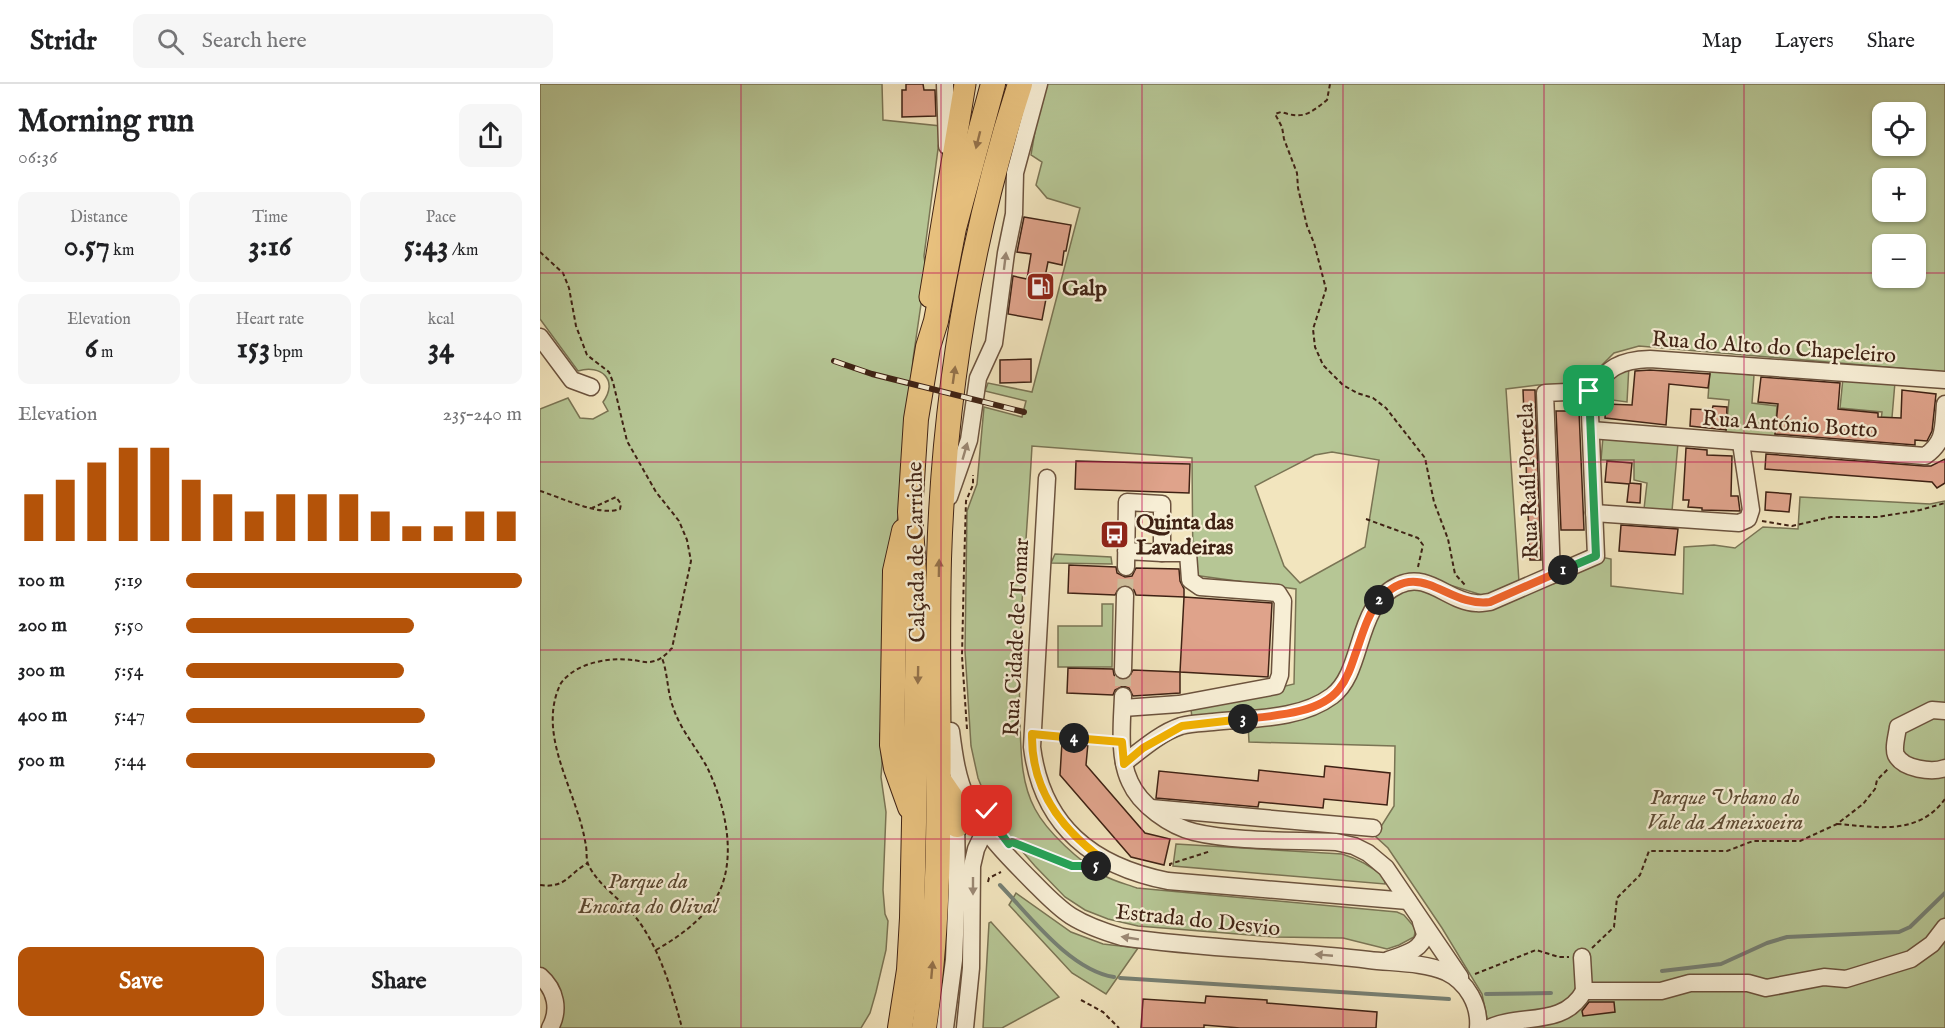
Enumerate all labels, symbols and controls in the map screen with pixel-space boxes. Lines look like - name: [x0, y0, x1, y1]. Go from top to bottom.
- search box: [133, 14, 553, 68]
- text: Stridr: [30, 24, 97, 59]
- icon: search: [154, 25, 187, 58]
- text: Search here: [202, 27, 307, 55]
- text: Map: [1702, 28, 1742, 55]
- text: Layers: [1775, 28, 1834, 55]
- text: Share: [1867, 28, 1915, 55]
- text: Morning run: [18, 101, 194, 143]
- map controls: [1872, 102, 1926, 288]
- button: locate: [1872, 102, 1926, 156]
- button: share: [459, 104, 522, 167]
- one-way arrow: [972, 131, 982, 150]
- text: 06:36: [18, 145, 57, 170]
- button: +: [1872, 168, 1926, 222]
- text: Distance: [70, 208, 128, 228]
- text: Time: [252, 208, 288, 228]
- text: Pace: [426, 208, 456, 228]
- text: 0.57: [64, 228, 110, 266]
- text: 3:16: [249, 228, 291, 266]
- text: 5:43: [404, 228, 448, 266]
- button: −: [1872, 234, 1926, 288]
- text: km: [110, 241, 134, 261]
- text: /km: [448, 241, 478, 261]
- one-way arrow: [1000, 252, 1010, 271]
- fuel station icon: Galp: [1025, 271, 1057, 303]
- place label: Galp: [1062, 275, 1107, 303]
- text: Elevation: [67, 310, 131, 330]
- text: Heart rate: [236, 310, 304, 330]
- text: kcal: [428, 310, 454, 330]
- street label: Rua do Alto do Chapeleiro: [1651, 325, 1897, 371]
- text: 6: [85, 330, 97, 368]
- text: 153: [237, 330, 270, 368]
- text: 34: [428, 330, 454, 368]
- text: m: [97, 343, 113, 363]
- text: bpm: [270, 343, 303, 363]
- pin: [1563, 365, 1614, 416]
- one-way arrow: [949, 366, 959, 385]
- icon: arrive: [1572, 374, 1605, 407]
- text: Elevation: [18, 402, 97, 427]
- text: 235–240 m: [442, 402, 522, 427]
- street label: Rua Raúl Portela: [1512, 402, 1546, 559]
- street label: Rua António Botto: [1701, 405, 1879, 445]
- one-way arrow: [961, 442, 970, 460]
- street label: Calçada de Carriche: [901, 461, 933, 643]
- place label: Quinta das Lavadeiras: [1136, 509, 1234, 562]
- bus stop icon: Quinta das Lavadeiras: [1099, 518, 1131, 550]
- street label: Rua Cidade de Tomar: [998, 537, 1036, 737]
- pin: 1: [1548, 555, 1578, 585]
- one-way arrow: [934, 559, 944, 578]
- text: 1: [1560, 560, 1566, 580]
- text: 100 m: [18, 568, 65, 593]
- text: 5:19: [114, 568, 143, 593]
- pin: 2: [1364, 585, 1394, 615]
- text: 2: [1375, 590, 1383, 610]
- text: 200 m: [18, 613, 67, 638]
- text: 5:50: [114, 613, 144, 638]
- text: 300 m: [18, 658, 65, 683]
- text: 5:54: [114, 658, 143, 683]
- one-way arrow: [913, 665, 922, 684]
- text: 400 m: [18, 703, 67, 728]
- text: 5:47: [114, 703, 145, 728]
- pin: 3: [1228, 704, 1258, 734]
- text: 3: [1240, 709, 1246, 729]
- pin: 4: [1059, 723, 1089, 753]
- text: 4: [1070, 728, 1078, 748]
- text: 500 m: [18, 748, 65, 773]
- text: 5:44: [114, 748, 146, 773]
- park label: Parque Urbano do Vale da Ameixoeira: [1647, 784, 1803, 837]
- pin: [961, 785, 1012, 836]
- icon: check: [970, 794, 1003, 827]
- pin: 5: [1081, 851, 1111, 881]
- text: 5: [1093, 856, 1099, 876]
- park label: Parque da Encosta do Olival: [577, 868, 720, 921]
- one-way arrow: [968, 876, 978, 895]
- street label: Estrada do Desvio: [1114, 898, 1282, 944]
- one-way arrow: [1121, 934, 1140, 943]
- button: Save: [18, 947, 264, 1016]
- button: Share: [276, 947, 522, 1016]
- one-way arrow: [1315, 950, 1334, 960]
- one-way arrow: [927, 961, 937, 980]

